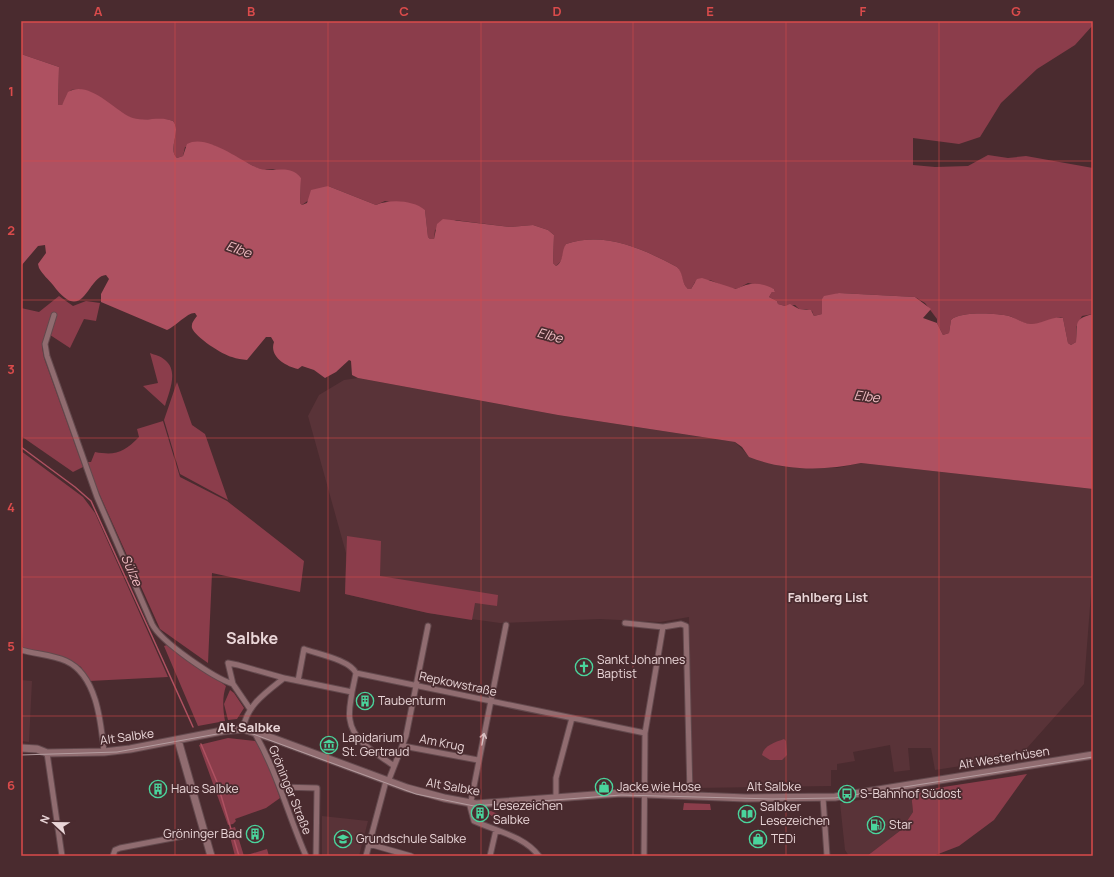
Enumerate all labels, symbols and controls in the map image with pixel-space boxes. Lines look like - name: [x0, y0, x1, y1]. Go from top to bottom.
- text: A: [94, 2, 103, 20]
- text: B: [247, 2, 255, 20]
- text: C: [399, 2, 409, 20]
- text: D: [552, 2, 562, 20]
- text: E: [706, 2, 714, 20]
- text: F: [860, 2, 867, 20]
- text: G: [1011, 2, 1021, 20]
- text: 1: [8, 82, 14, 100]
- text: 2: [7, 221, 15, 239]
- water label: Elbe: [224, 236, 255, 262]
- water label: Elbe: [535, 323, 566, 347]
- text: 3: [7, 360, 15, 378]
- water label: Elbe: [853, 385, 882, 407]
- text: 4: [7, 498, 15, 516]
- water label: Sülze: [117, 551, 147, 590]
- district label: Fahlberg List: [788, 588, 869, 606]
- district label: Salbke: [226, 627, 278, 649]
- text: 5: [7, 637, 15, 655]
- place label: Sankt Johannes Baptist: [597, 651, 685, 682]
- church icon: Sankt Johannes Baptist: [574, 657, 594, 677]
- street label: Repkowstraße: [418, 667, 499, 700]
- building icon: Taubenturm: [355, 691, 375, 711]
- place label: Taubenturm: [378, 692, 446, 709]
- district label: Alt Salbke: [218, 718, 281, 736]
- street label: Alt Salbke: [99, 724, 155, 749]
- place label: Lapidarium St. Gertraud: [342, 729, 409, 760]
- street label: Am Krug: [418, 730, 466, 755]
- one-way arrow: [479, 733, 487, 746]
- museum icon: Lapidarium St. Gertraud: [319, 735, 339, 755]
- street label: Alt Westerhüsen: [957, 742, 1051, 773]
- street label: Gröninger Straße: [265, 743, 316, 837]
- street label: Alt Salbke: [425, 773, 481, 800]
- text: 6: [7, 776, 15, 794]
- shop icon: Jacke wie Hose: [594, 777, 614, 797]
- place label: Jacke wie Hose: [617, 778, 701, 795]
- street label: Alt Salbke: [747, 778, 801, 795]
- building icon: Haus Salbke: [148, 779, 168, 799]
- place label: Haus Salbke: [171, 780, 239, 797]
- bus stop icon: S-Bahnhof Südost: [837, 784, 857, 804]
- place label: S-Bahnhof Südost: [860, 785, 962, 802]
- place label: Lesezeichen Salbke: [493, 797, 563, 828]
- place label: Salbker Lesezeichen: [760, 798, 830, 829]
- north arrow: [34, 803, 74, 843]
- building icon: Lesezeichen Salbke: [470, 803, 490, 823]
- library icon: Salbker Lesezeichen: [737, 804, 757, 824]
- text: N: [36, 813, 53, 826]
- fuel station icon: Star: [866, 815, 886, 835]
- place label: Star: [889, 816, 913, 833]
- building icon: Gröninger Bad: [245, 824, 265, 844]
- place label: Gröninger Bad: [163, 825, 242, 842]
- school or university icon: Grundschule Salbke: [333, 829, 353, 849]
- shop icon: TEDi: [748, 829, 768, 849]
- place label: Grundschule Salbke: [356, 830, 466, 847]
- place label: TEDi: [771, 830, 796, 847]

